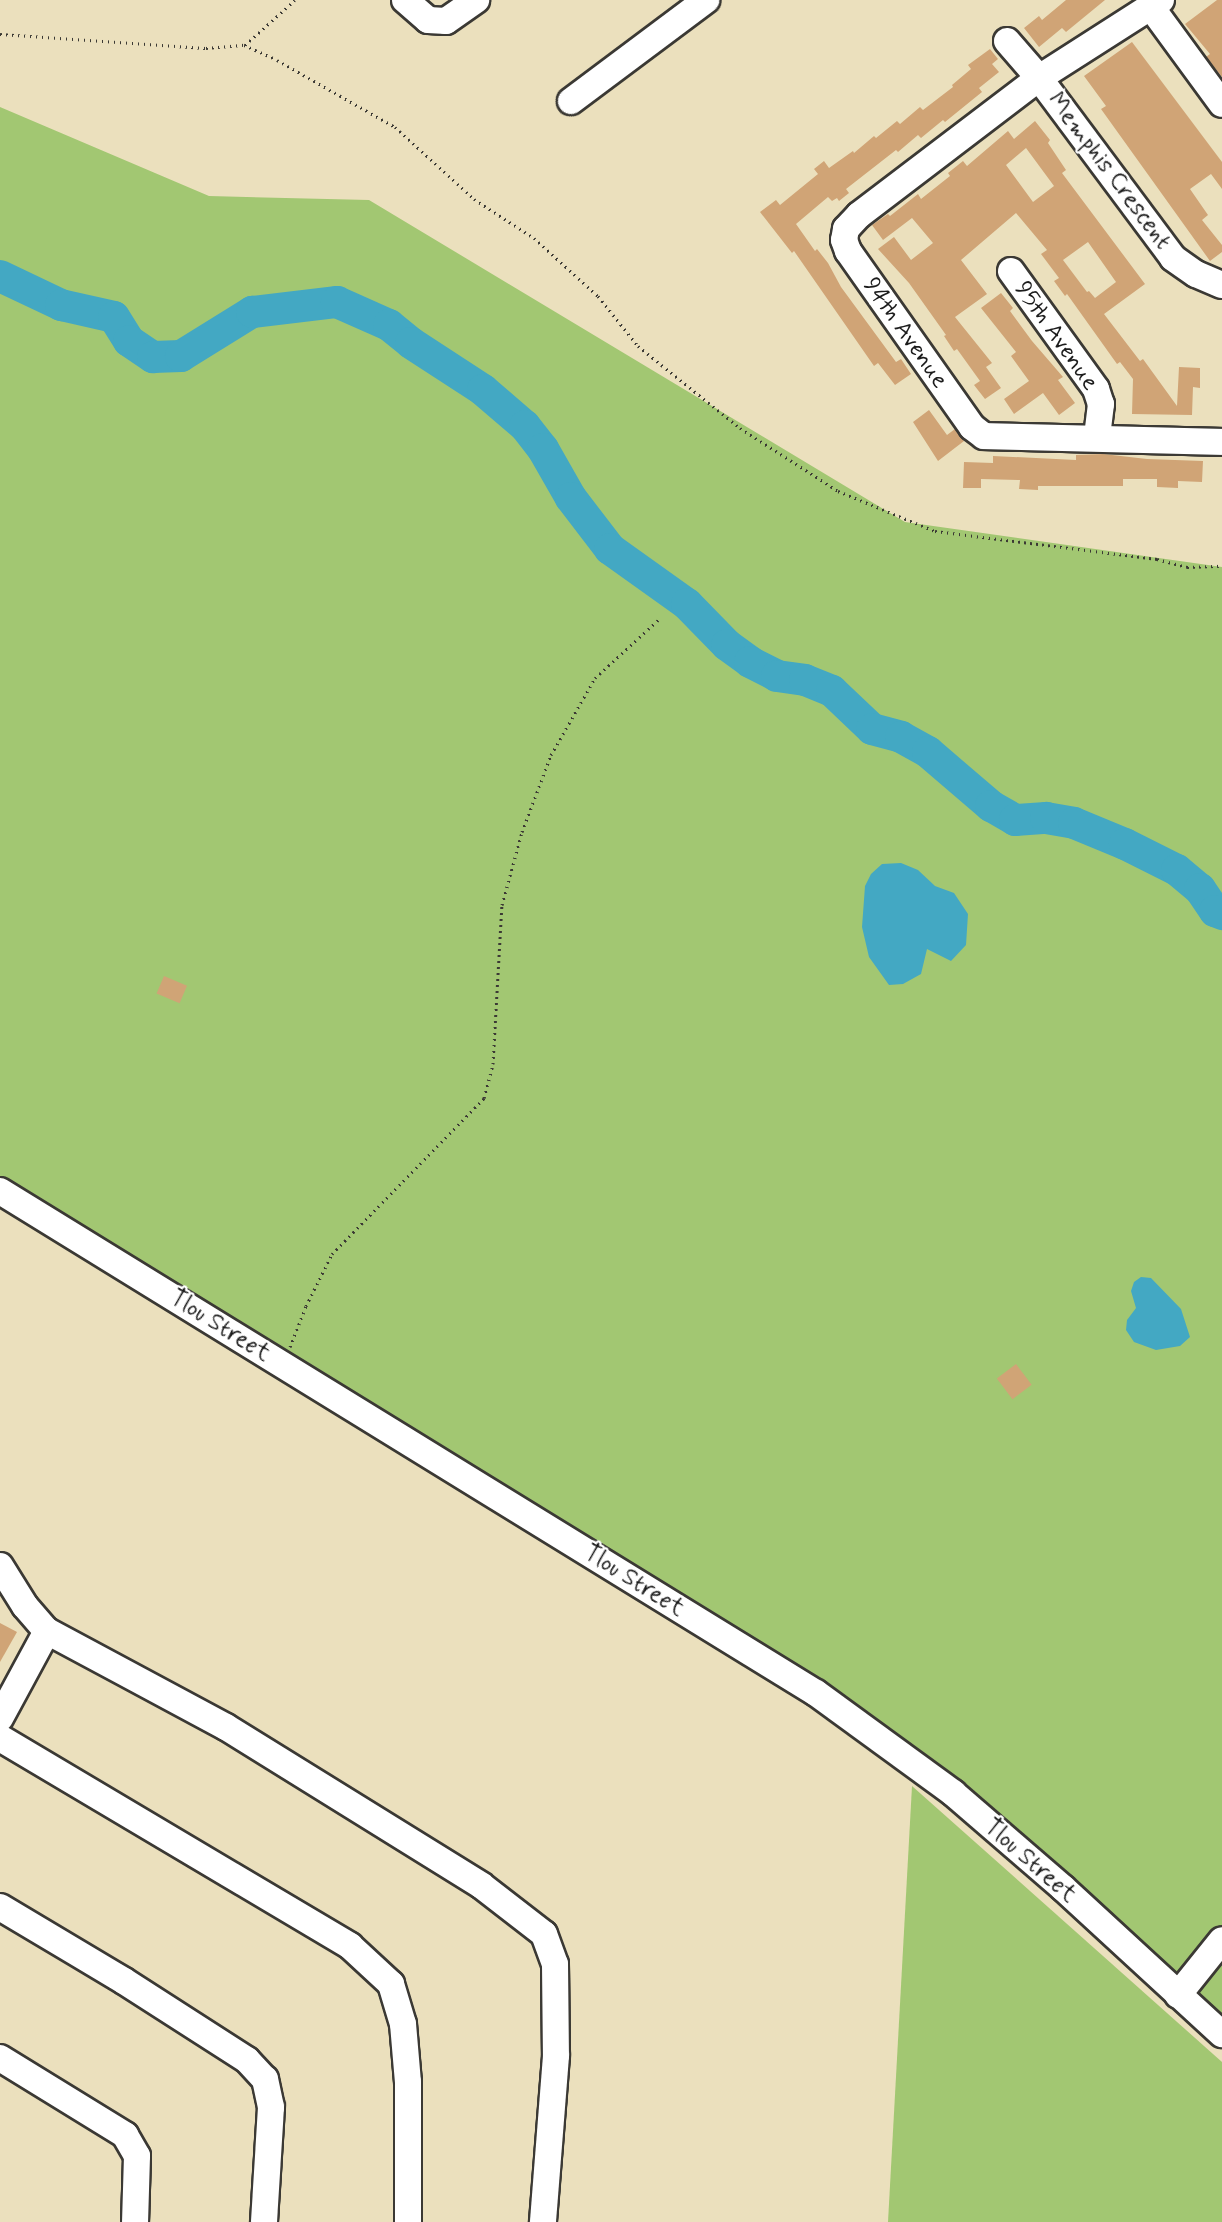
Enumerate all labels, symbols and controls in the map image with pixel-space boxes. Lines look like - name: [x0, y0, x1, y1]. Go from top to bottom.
- street label: Memphis Crescent: [1040, 86, 1178, 256]
- street label: 94th Avenue: [856, 272, 954, 394]
- street label: 95th Avenue: [1008, 276, 1104, 396]
- street label: Tlou Street: [164, 1284, 276, 1368]
- street label: Tlou Street: [578, 1539, 690, 1623]
- street label: Tlou Street: [978, 1813, 1082, 1909]

